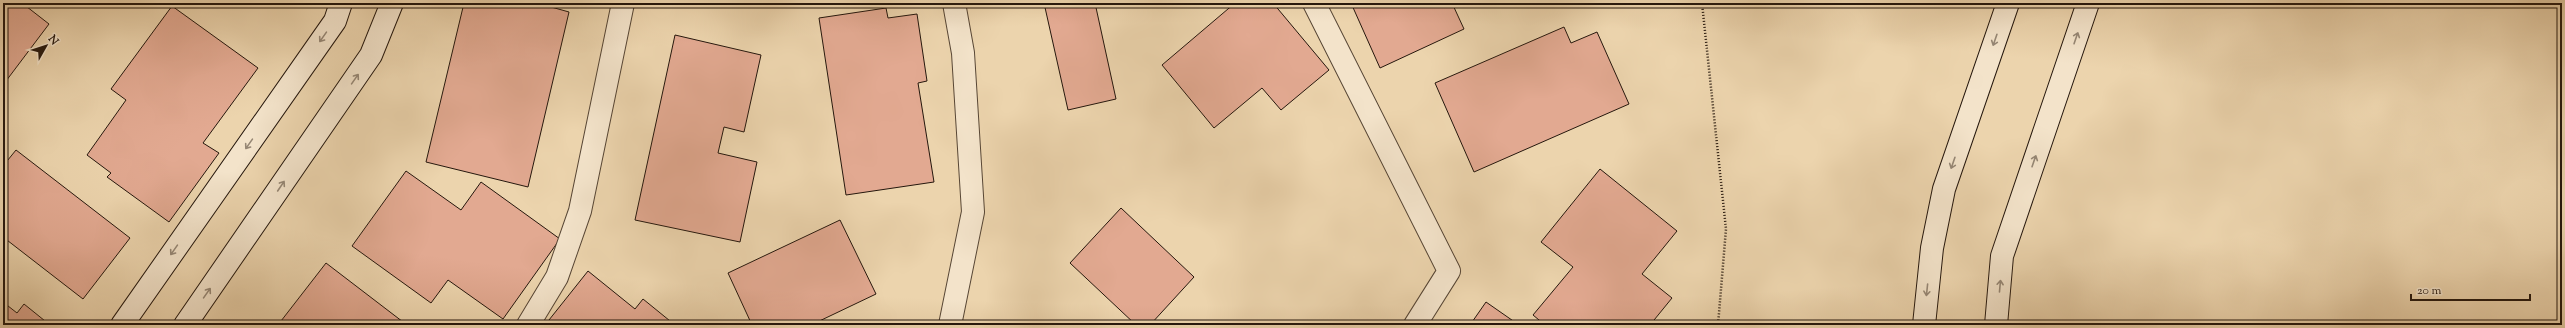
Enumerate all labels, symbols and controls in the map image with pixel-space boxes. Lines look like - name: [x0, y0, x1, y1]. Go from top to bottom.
- north arrow: [26, 26, 66, 66]
- text: N: [43, 31, 62, 49]
- one-way arrow: [319, 32, 327, 43]
- one-way arrow: [1991, 33, 1998, 46]
- one-way arrow: [2072, 33, 2080, 45]
- one-way arrow: [351, 74, 359, 85]
- one-way arrow: [245, 138, 253, 149]
- one-way arrow: [2031, 155, 2038, 168]
- one-way arrow: [1948, 156, 1956, 168]
- one-way arrow: [277, 180, 285, 192]
- one-way arrow: [170, 245, 178, 256]
- scale bar: [2411, 276, 2530, 302]
- one-way arrow: [1996, 280, 2003, 293]
- text: 20 m: [2417, 282, 2442, 300]
- one-way arrow: [1924, 283, 1931, 296]
- one-way arrow: [203, 288, 211, 299]

